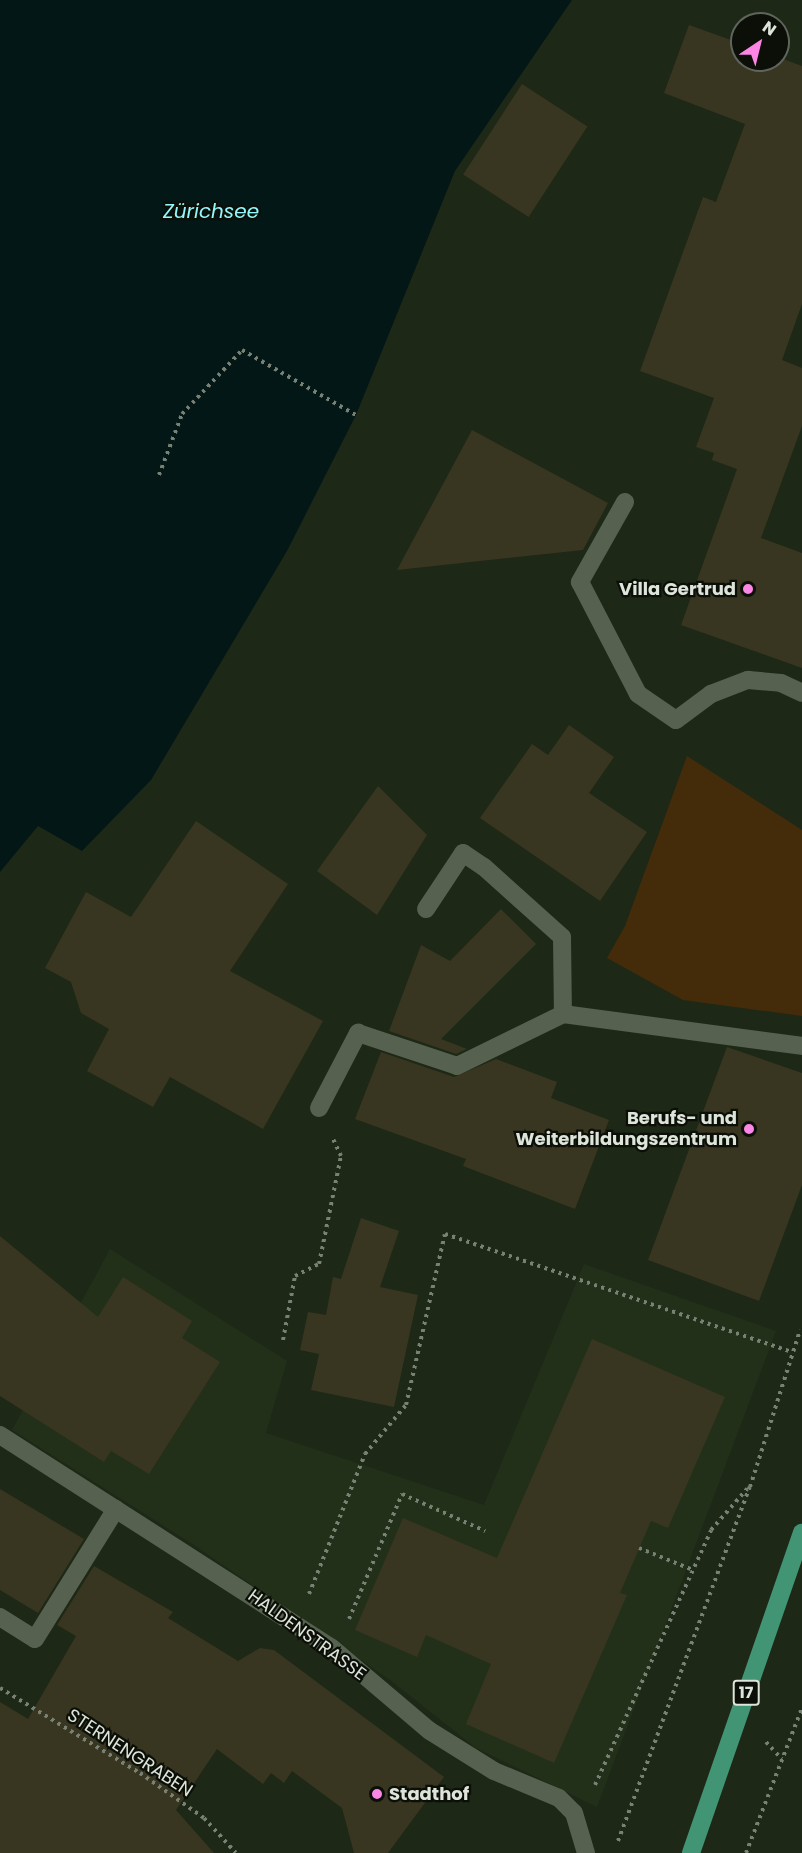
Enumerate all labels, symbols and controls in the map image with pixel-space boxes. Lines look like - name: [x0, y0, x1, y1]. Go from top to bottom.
- north arrow: [730, 12, 790, 72]
- text: N: [758, 16, 781, 41]
- water label: Zürichsee: [163, 199, 259, 223]
- place label: Villa Gertrud: [619, 578, 736, 600]
- marker: Villa Gertrud: [741, 582, 755, 596]
- place label: Berufs- und Weiterbildungszentrum: [516, 1108, 737, 1150]
- marker: Berufs- und Weiterbildungszentrum: [742, 1122, 756, 1136]
- street label: HALDENSTRASSE: [244, 1585, 370, 1685]
- road number: 17: [732, 1680, 760, 1706]
- street label: STERNENGRABEN: [63, 1704, 197, 1802]
- place label: Stadthof: [389, 1783, 469, 1805]
- marker: Stadthof: [370, 1787, 384, 1801]

